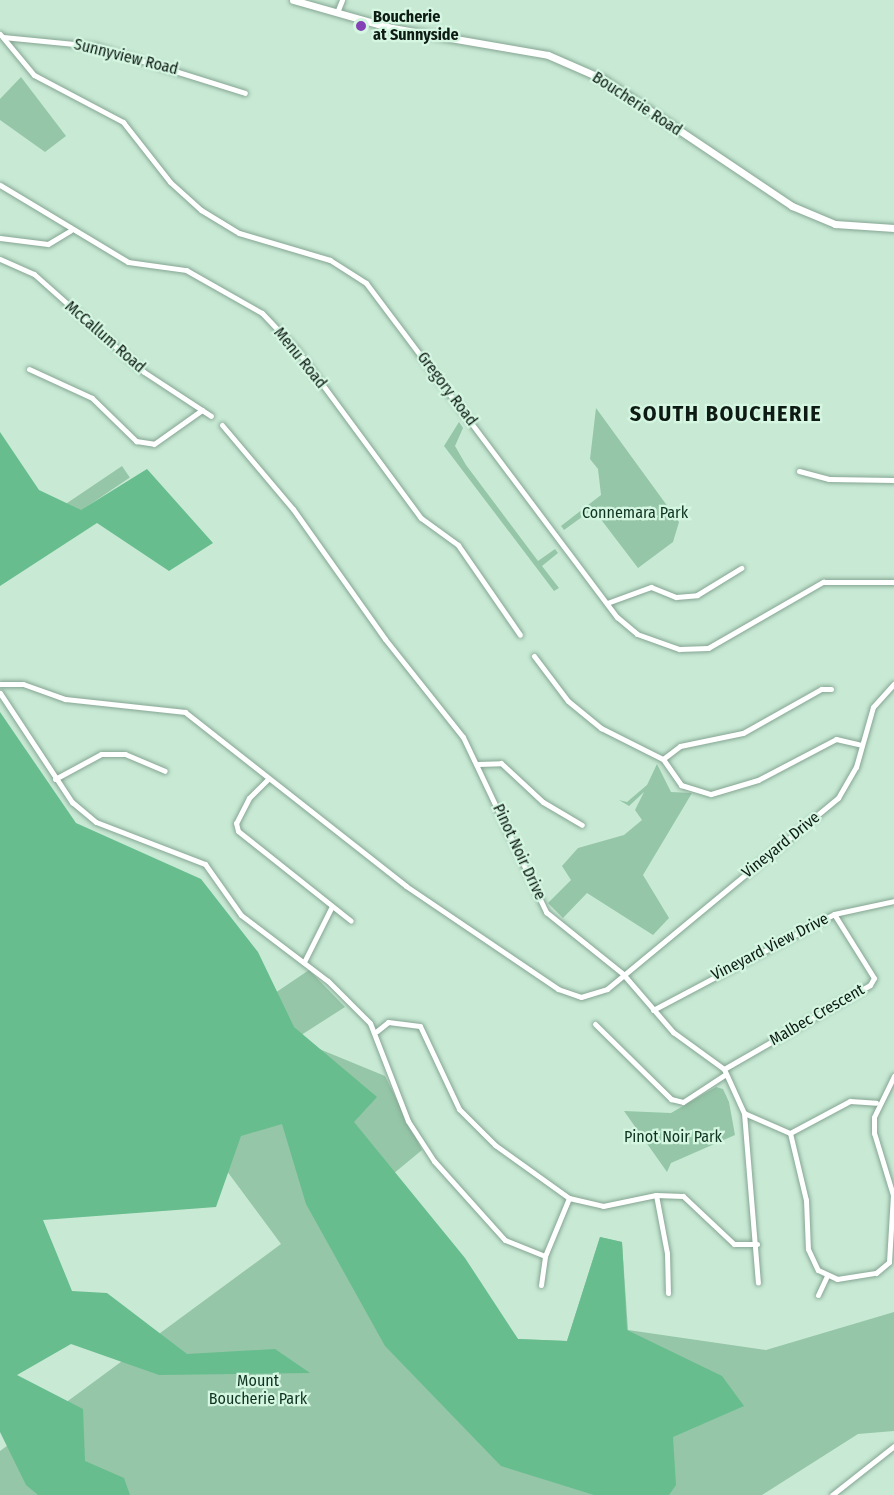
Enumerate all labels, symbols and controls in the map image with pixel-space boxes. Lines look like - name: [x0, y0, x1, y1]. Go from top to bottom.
- place label: Boucherie at Sunnyside: [373, 7, 459, 45]
- marker: Boucherie at Sunnyside: [354, 19, 368, 33]
- street label: Sunnyview Road: [72, 35, 180, 79]
- street label: Boucherie Road: [589, 68, 685, 140]
- street label: McCallum Road: [61, 297, 149, 377]
- street label: Menu Road: [270, 324, 330, 392]
- street label: Gregory Road: [413, 348, 481, 430]
- district label: SOUTH BOUCHERIE: [630, 401, 822, 427]
- park label: Connemara Park: [582, 503, 688, 523]
- street label: Pinot Noir Drive: [488, 801, 550, 903]
- street label: Vineyard Drive: [738, 808, 824, 882]
- street label: Vineyard View Drive: [708, 909, 832, 985]
- street label: Malbec Crescent: [766, 980, 868, 1050]
- park label: Pinot Noir Park: [624, 1127, 722, 1147]
- park label: Mount Boucherie Park: [209, 1371, 307, 1409]

